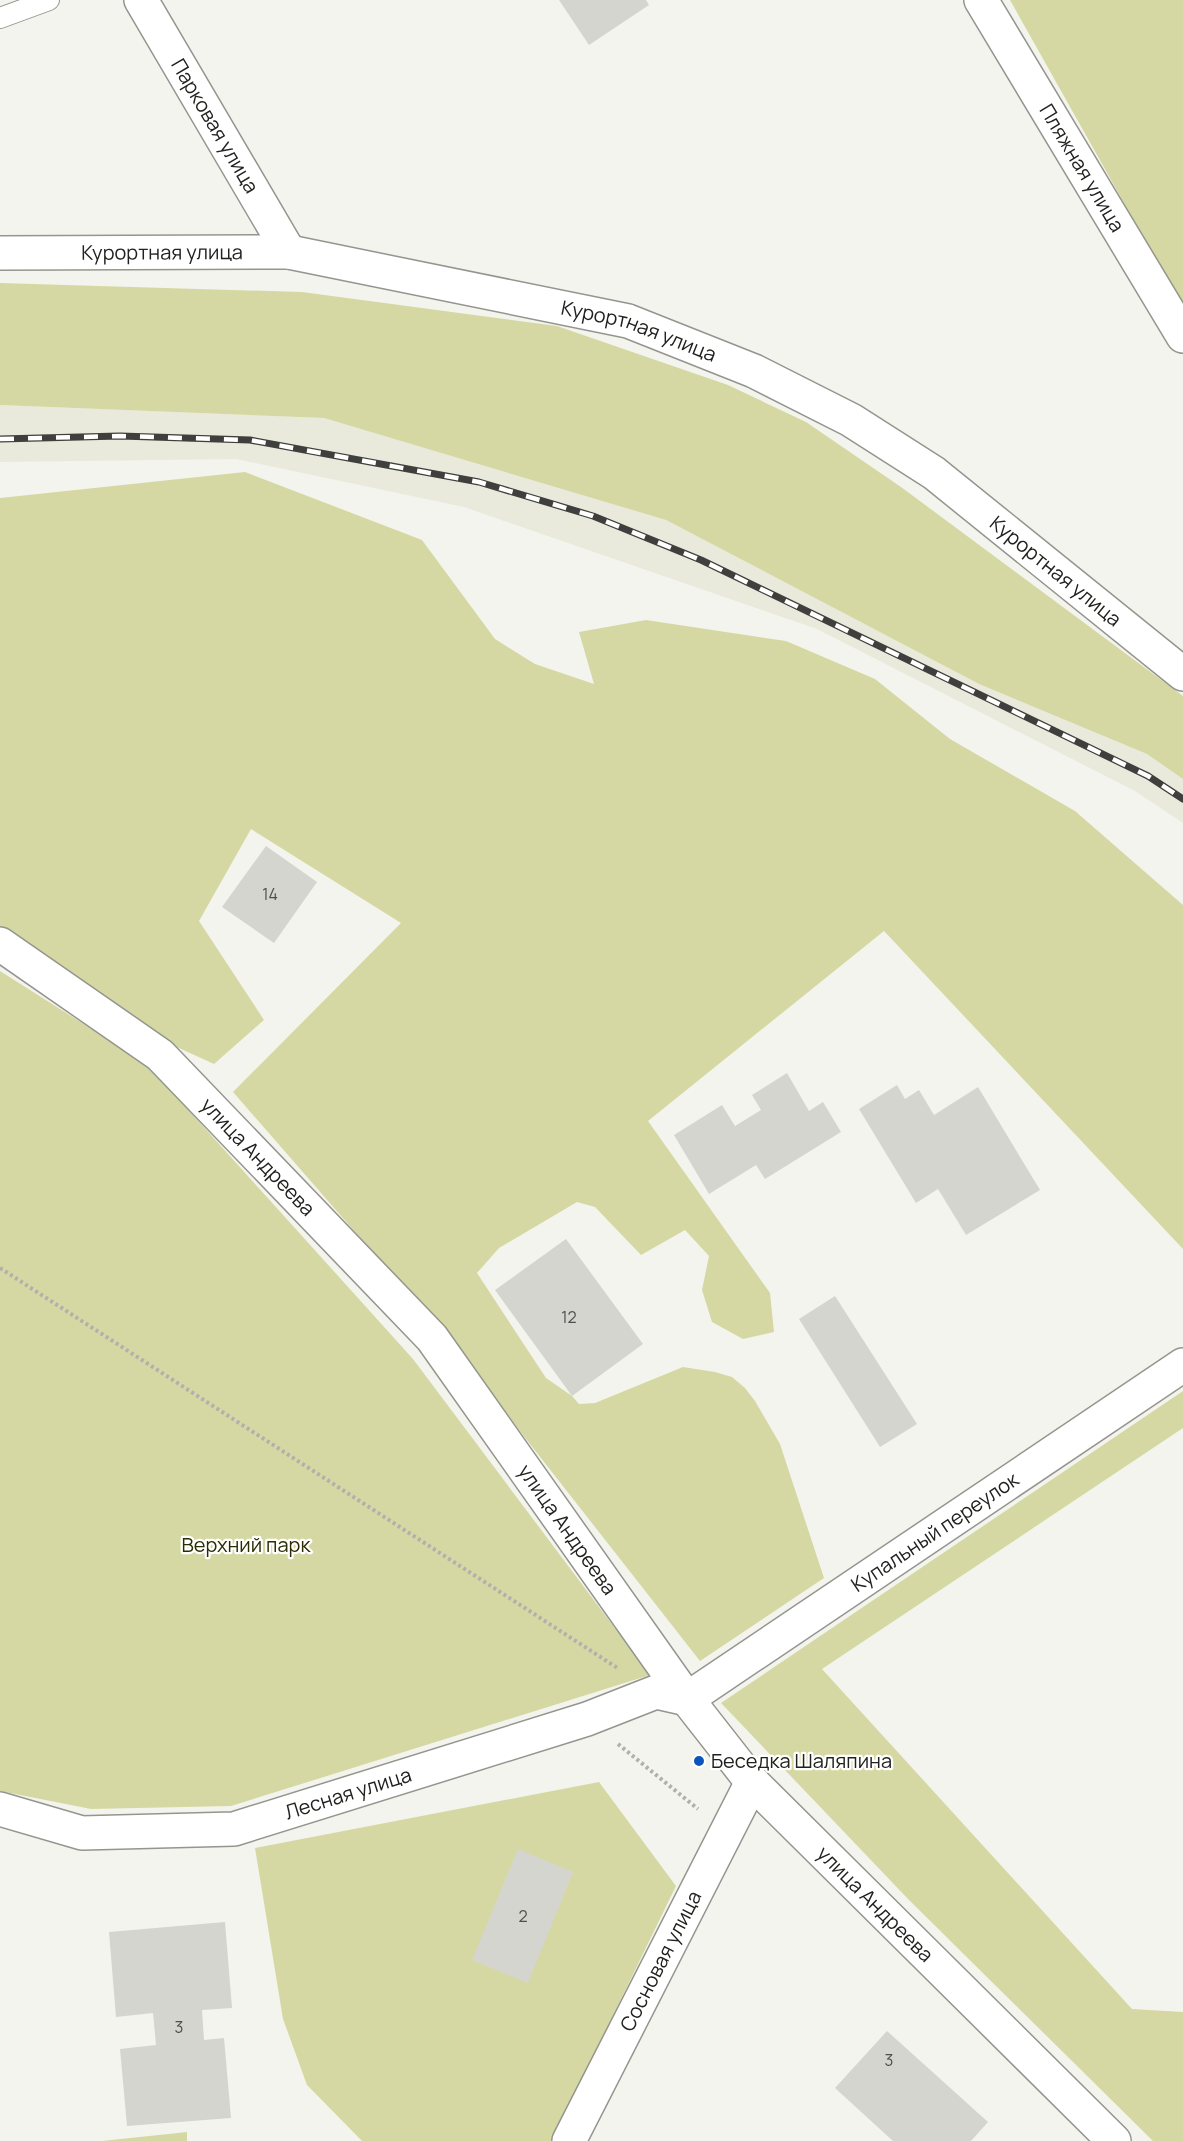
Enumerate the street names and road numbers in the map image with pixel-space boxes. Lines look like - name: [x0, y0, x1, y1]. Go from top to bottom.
- street label: Парковая улица: [165, 53, 265, 198]
- street label: Пляжная улица: [1033, 99, 1131, 237]
- street label: Курортная улица: [81, 238, 243, 266]
- street label: Курортная улица: [559, 294, 720, 368]
- street label: Курортная улица: [985, 509, 1127, 632]
- street label: улица Андреева: [195, 1092, 321, 1221]
- street label: улица Андреева: [512, 1459, 623, 1600]
- street label: Купальный переулок: [846, 1465, 1025, 1598]
- street label: Лесная улица: [281, 1761, 415, 1825]
- street label: улица Андреева: [811, 1840, 940, 1968]
- street label: Сосновая улица: [613, 1886, 707, 2036]

